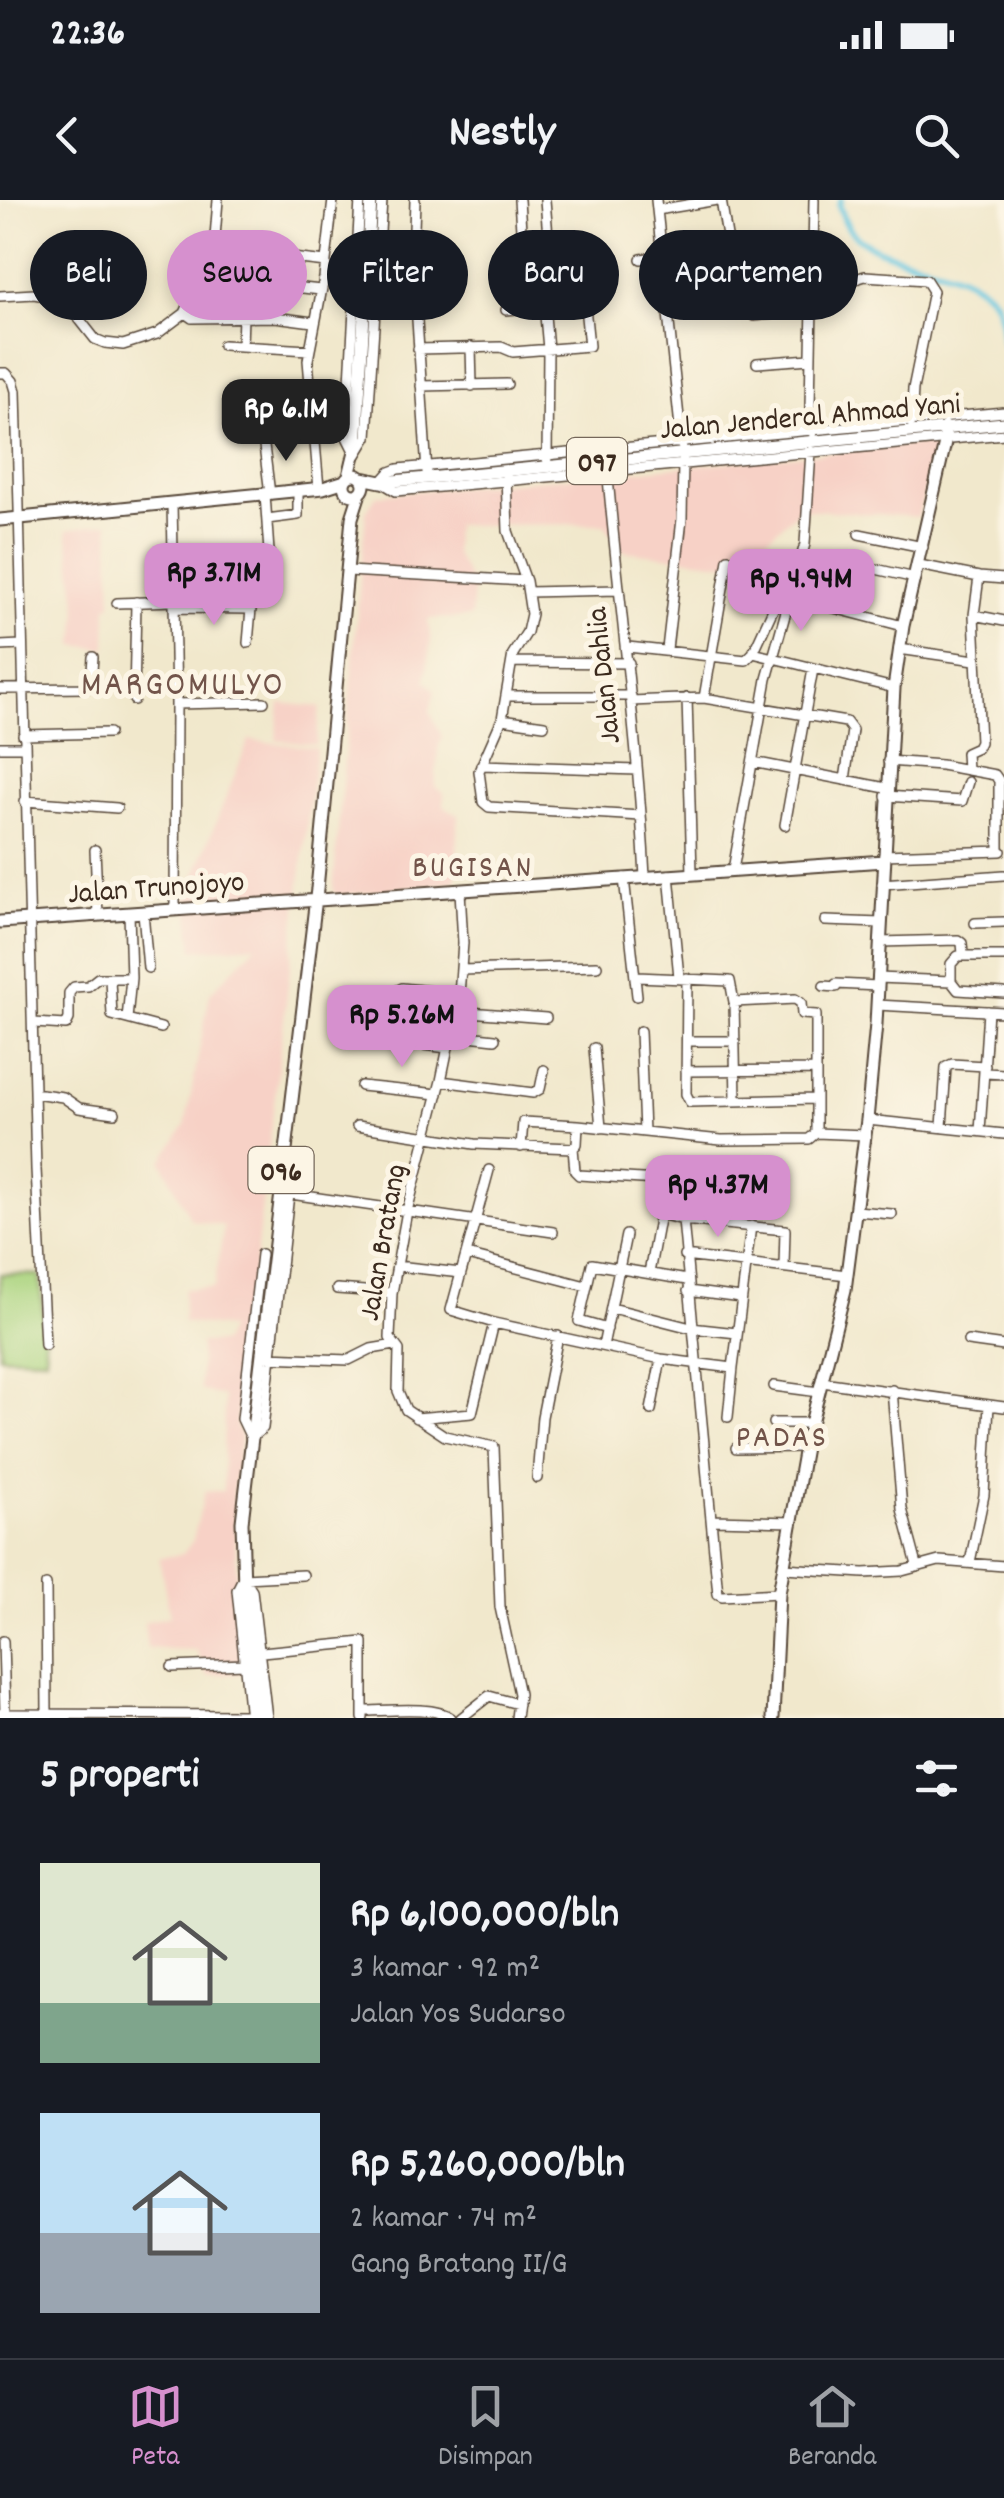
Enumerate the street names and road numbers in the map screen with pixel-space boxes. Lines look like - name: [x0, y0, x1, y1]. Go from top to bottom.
- street label: Jalan Jenderal Ahmad Yani: [658, 385, 962, 454]
- road number: 097: [567, 438, 627, 484]
- street label: Jalan Dahlia: [578, 604, 635, 746]
- street label: Jalan Trunojoyo: [67, 863, 246, 918]
- road number: 096: [248, 1147, 314, 1193]
- street label: Jalan Bratang: [350, 1161, 420, 1325]

